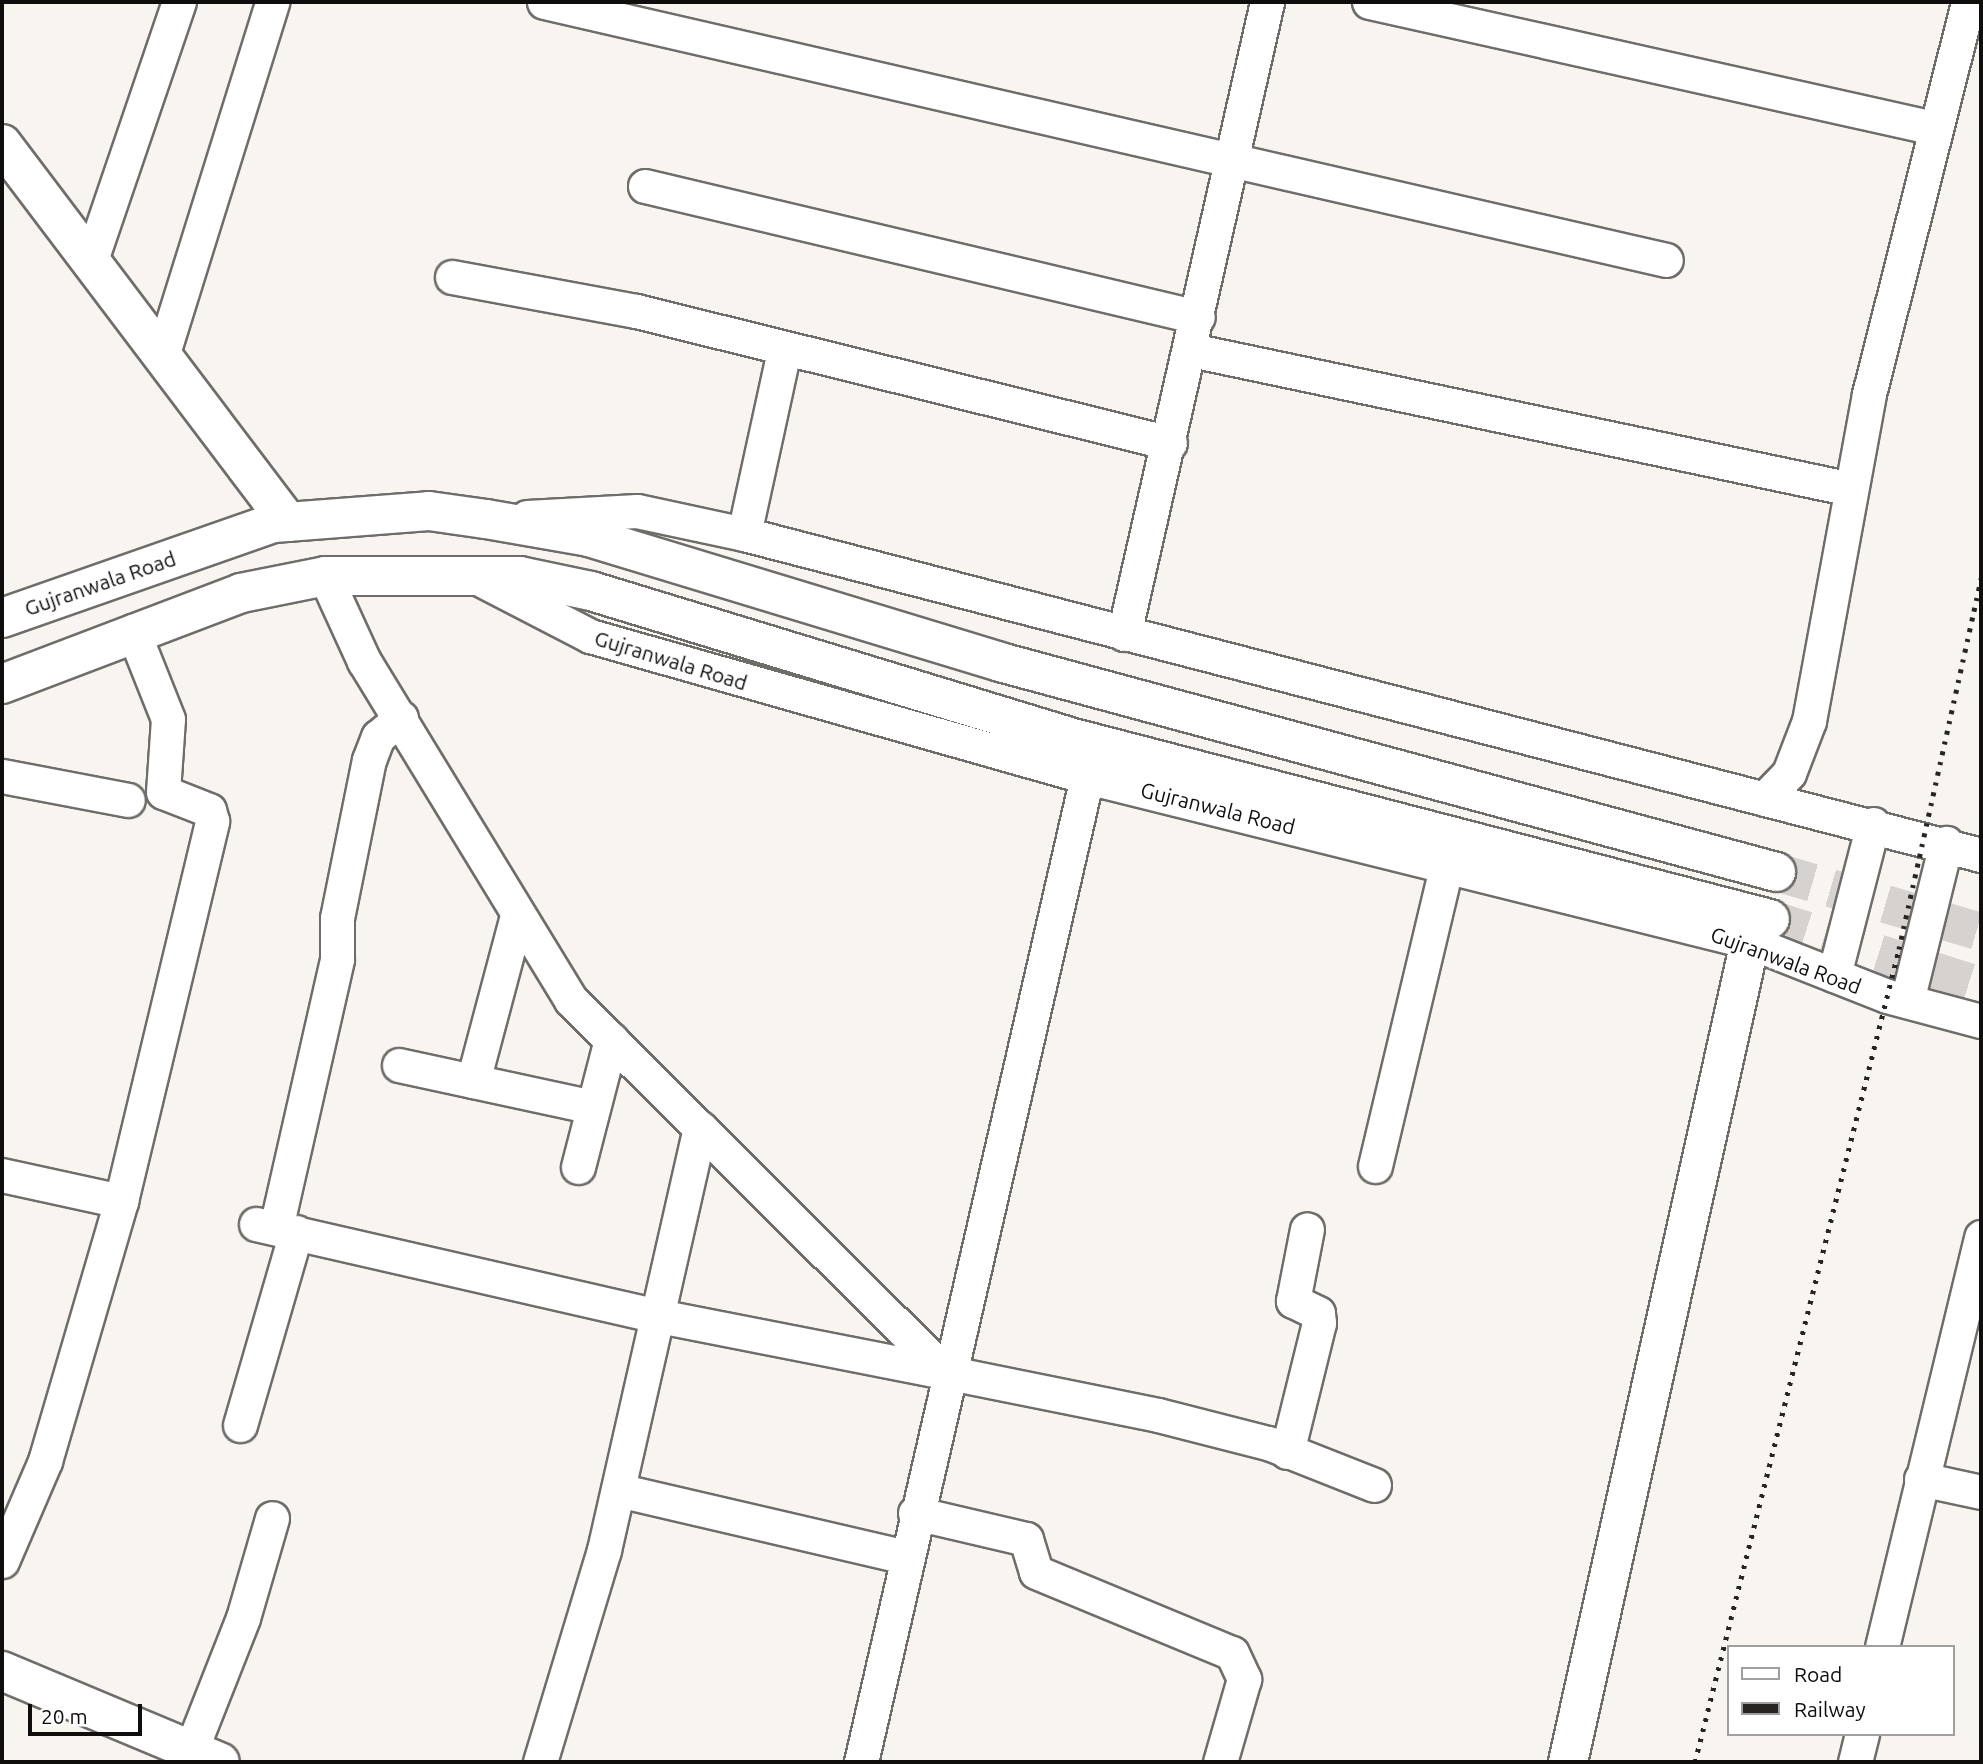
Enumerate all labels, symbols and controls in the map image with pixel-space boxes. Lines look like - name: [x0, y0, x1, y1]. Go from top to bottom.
- street label: Gujranwala Road: [21, 545, 179, 621]
- street label: Gujranwala Road: [592, 625, 750, 695]
- street label: Gujranwala Road: [1138, 777, 1298, 839]
- street label: Gujranwala Road: [1707, 921, 1865, 999]
- legend: [1728, 1645, 1955, 1736]
- text: Road: [1794, 1662, 1842, 1686]
- scale bar: [32, 1690, 145, 1734]
- text: Railway: [1794, 1697, 1866, 1721]
- text: 20 m: [41, 1704, 88, 1728]

